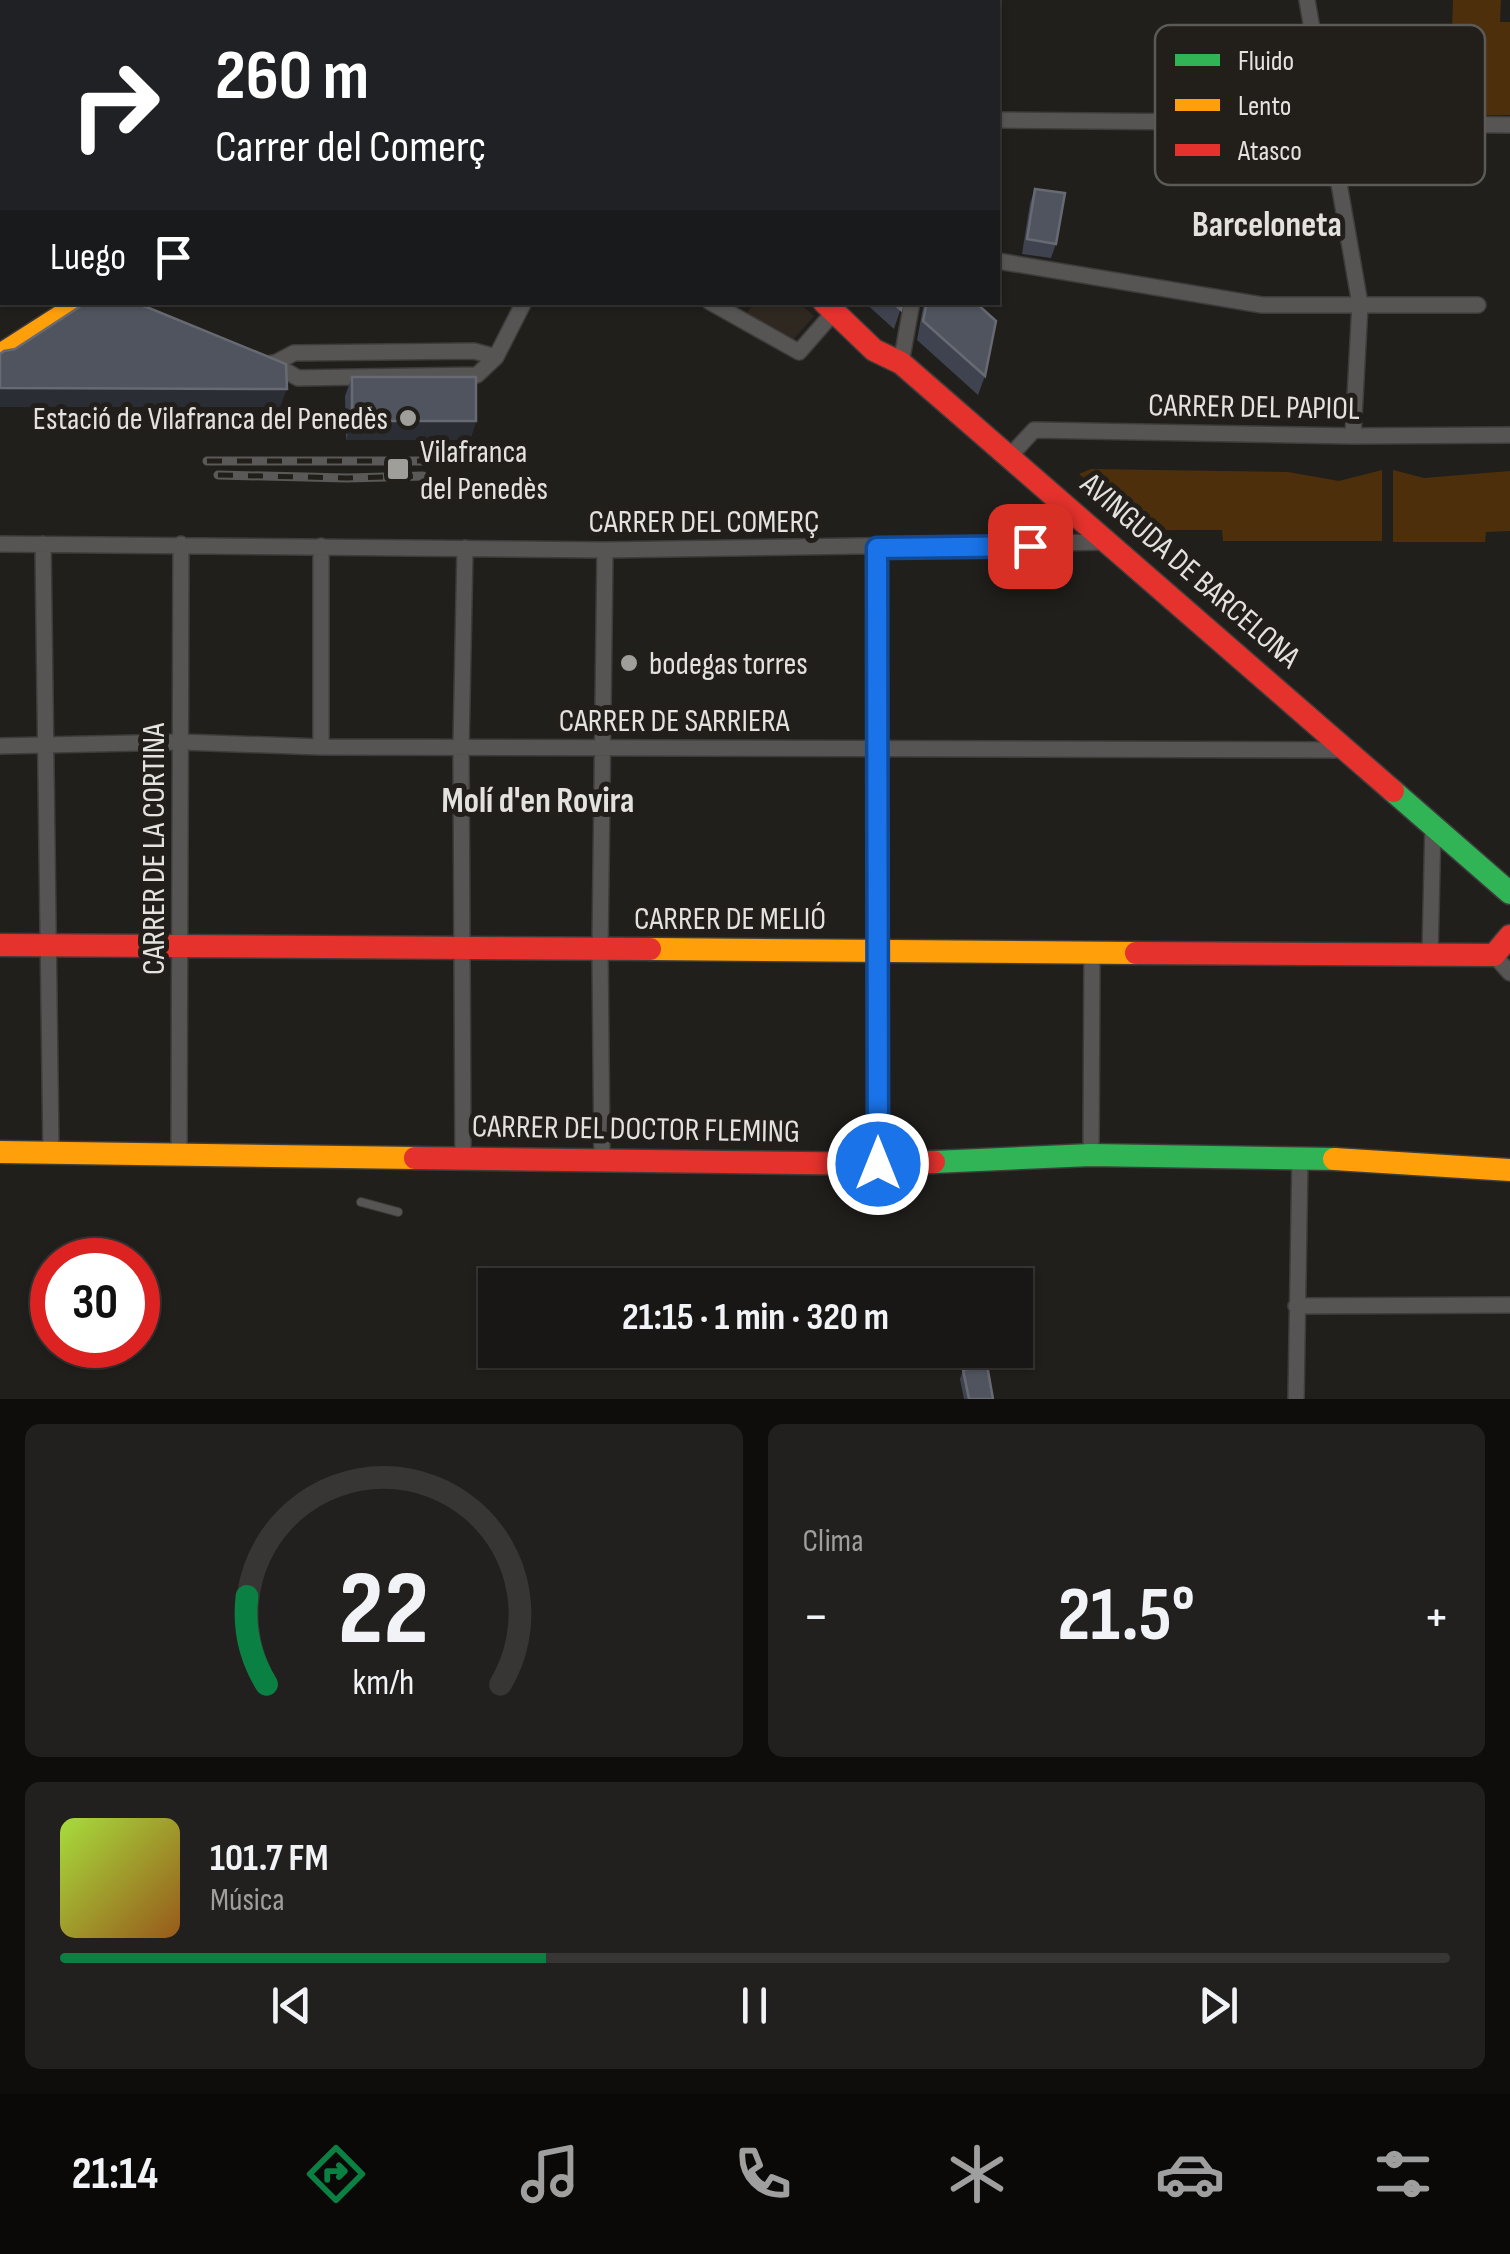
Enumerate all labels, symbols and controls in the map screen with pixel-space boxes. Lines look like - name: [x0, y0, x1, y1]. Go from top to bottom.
- legend: [1155, 25, 1485, 185]
- text: 260 m: [215, 35, 369, 119]
- icon: right: [50, 40, 180, 170]
- text: Fluido: [1238, 45, 1294, 78]
- text: Lento: [1238, 90, 1291, 123]
- text: Carrer del Comerç: [215, 120, 486, 175]
- text: Atasco: [1237, 135, 1302, 168]
- district label: Barceloneta: [1192, 204, 1342, 247]
- icon: arrive: [146, 230, 201, 285]
- text: Luego: [50, 235, 126, 280]
- street label: CARRER DEL PAPIOL: [1148, 386, 1360, 429]
- place label: Estació de Vilafranca del Penedès: [33, 400, 388, 439]
- marker: Estació de Vilafranca del Penedès: [397, 407, 419, 429]
- place label: Vilafranca del Penedès: [420, 433, 548, 509]
- marker: Vilafranca del Penedès: [385, 456, 411, 482]
- street label: AVINGUDA DE BARCELONA: [1071, 465, 1308, 677]
- street label: CARRER DEL COMERÇ: [588, 503, 820, 542]
- pin: [988, 504, 1073, 589]
- icon: arrive: [1003, 519, 1058, 574]
- place label: bodegas torres: [649, 645, 808, 684]
- marker: bodegas torres: [618, 652, 640, 674]
- street label: CARRER DE SARRIERA: [559, 702, 790, 741]
- street label: CARRER DE LA CORTINA: [135, 723, 174, 975]
- district label: Molí d'en Rovira: [442, 780, 634, 823]
- street label: CARRER DE MELIÓ: [634, 900, 826, 939]
- street label: CARRER DEL DOCTOR FLEMING: [472, 1107, 800, 1152]
- position arrow: [826, 1112, 930, 1216]
- speed limit sign: 30: [30, 1238, 160, 1368]
- text: 21:15 · 1 min · 320 m: [622, 1295, 889, 1340]
- text: Clima: [803, 1522, 863, 1561]
- text: 22: [338, 1548, 429, 1673]
- text: 21.5°: [1057, 1571, 1195, 1662]
- text: −: [803, 1584, 829, 1651]
- text: +: [1423, 1584, 1450, 1651]
- text: km/h: [353, 1662, 415, 1705]
- text: 101.7 FM: [210, 1836, 328, 1881]
- text: Música: [210, 1881, 285, 1920]
- icon: previous: [264, 1978, 319, 2033]
- icon: pause: [727, 1978, 782, 2033]
- icon: next: [1191, 1978, 1246, 2033]
- icon: directions: [301, 2139, 371, 2209]
- icon: music: [515, 2139, 585, 2209]
- icon: phone: [728, 2139, 798, 2209]
- icon: climate: [942, 2139, 1012, 2209]
- icon: car: [1155, 2139, 1225, 2209]
- icon: filters: [1368, 2139, 1438, 2209]
- text: 21:14: [72, 2147, 158, 2202]

